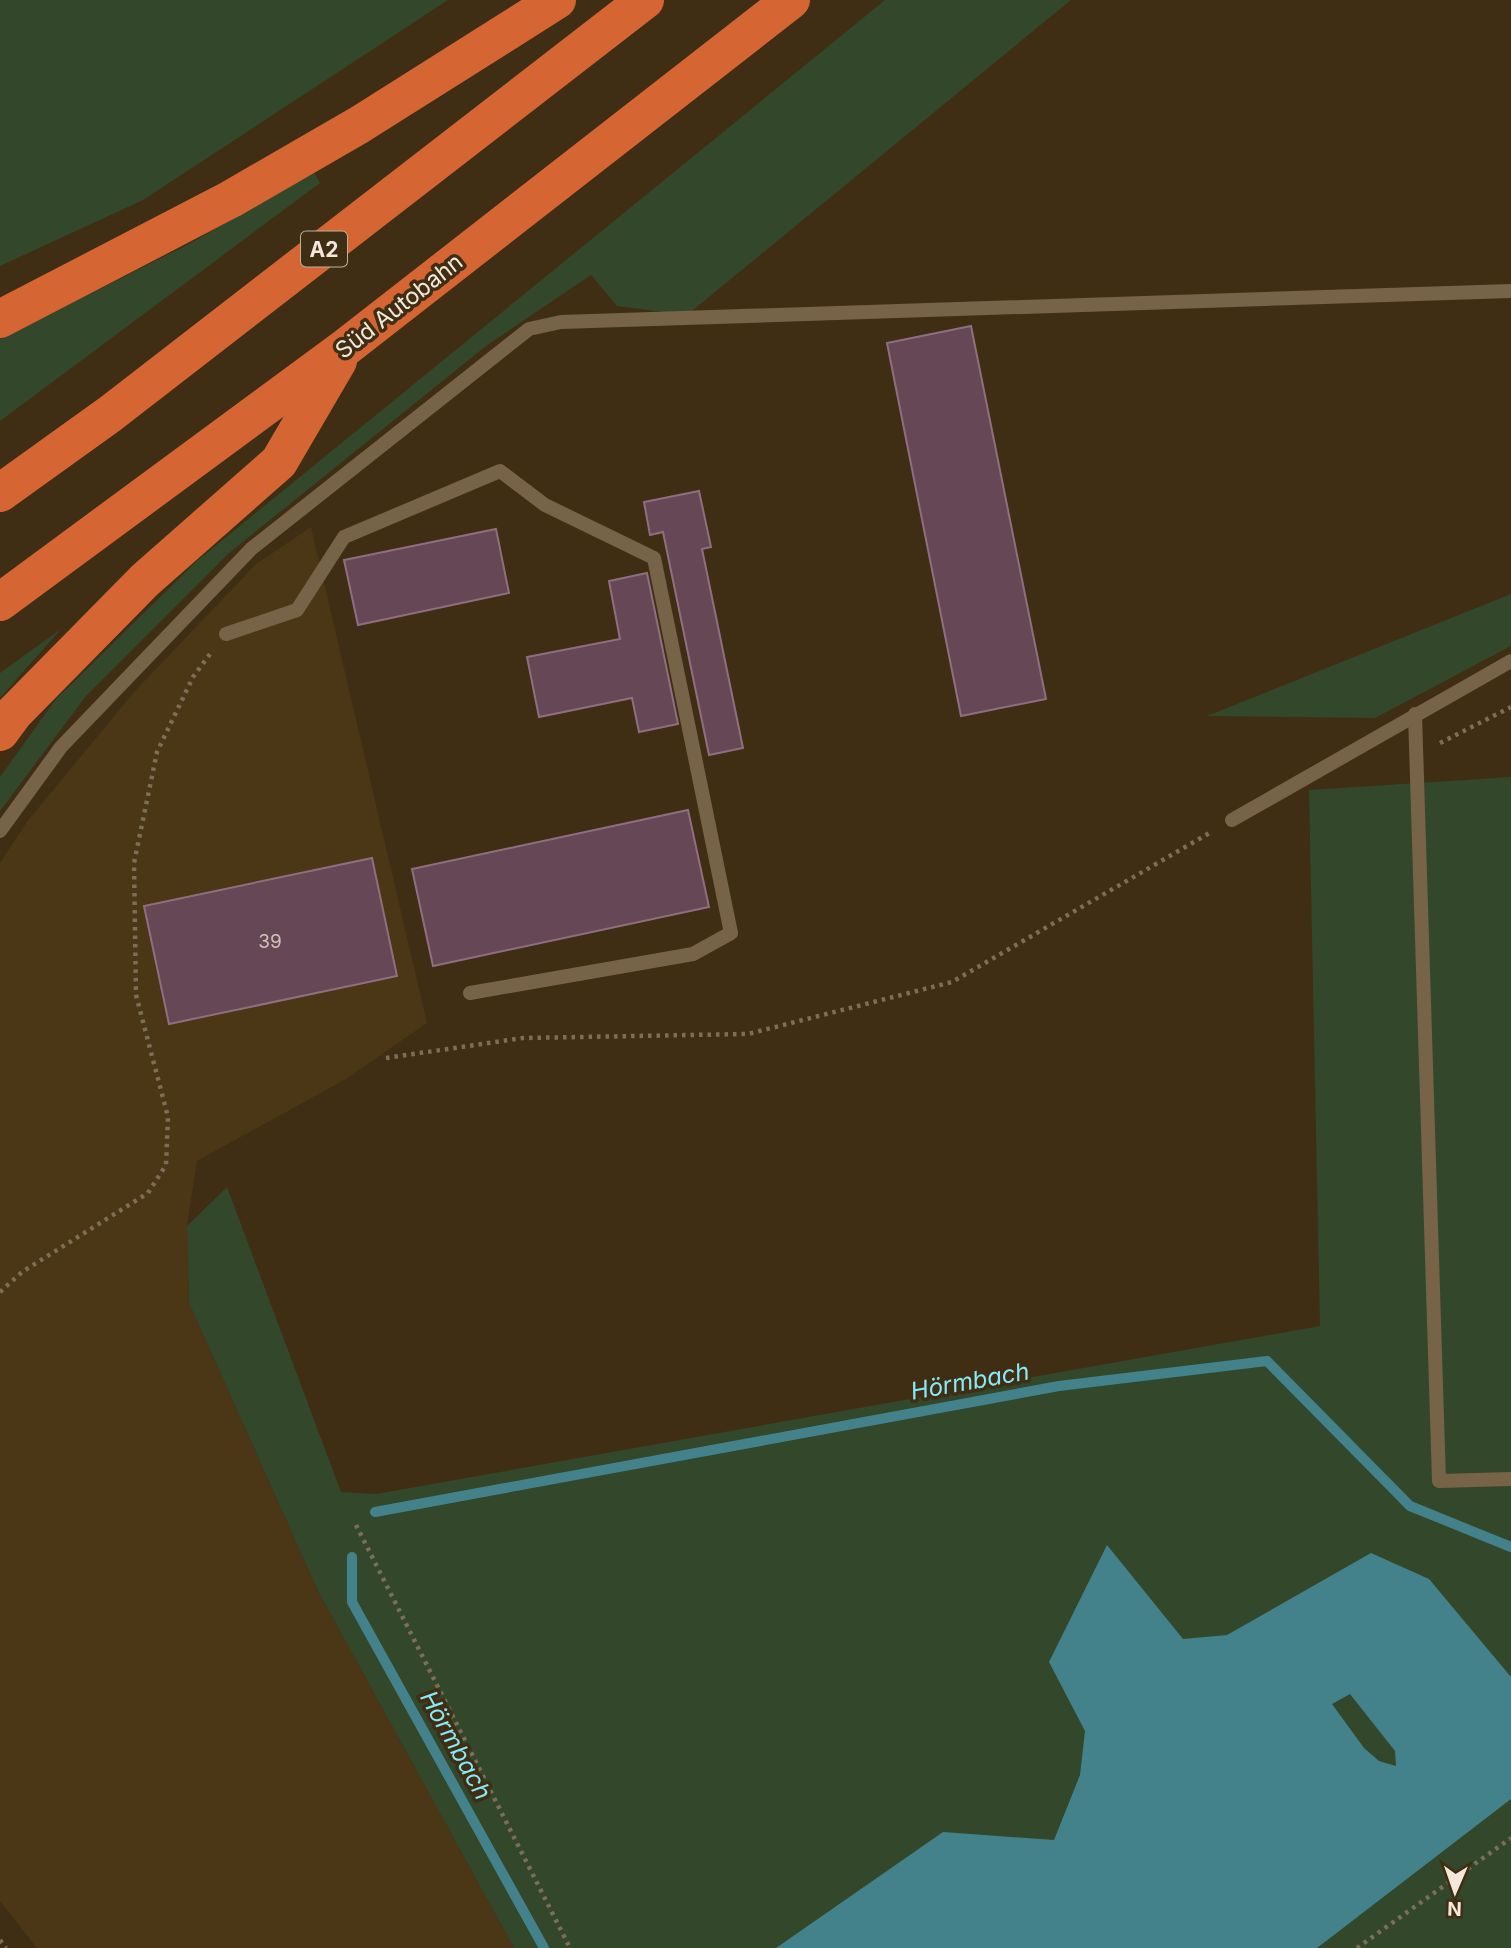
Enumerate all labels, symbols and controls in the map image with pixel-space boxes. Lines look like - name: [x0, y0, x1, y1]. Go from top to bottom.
- road number: A2: [301, 232, 347, 266]
- street label: Süd Autobahn: [330, 248, 468, 364]
- house number: 39: [258, 930, 282, 953]
- water label: Hörmbach: [908, 1356, 1032, 1406]
- water label: Hörmbach: [414, 1685, 498, 1805]
- north arrow: [1420, 1857, 1490, 1927]
- text: N: [1447, 1897, 1462, 1920]

